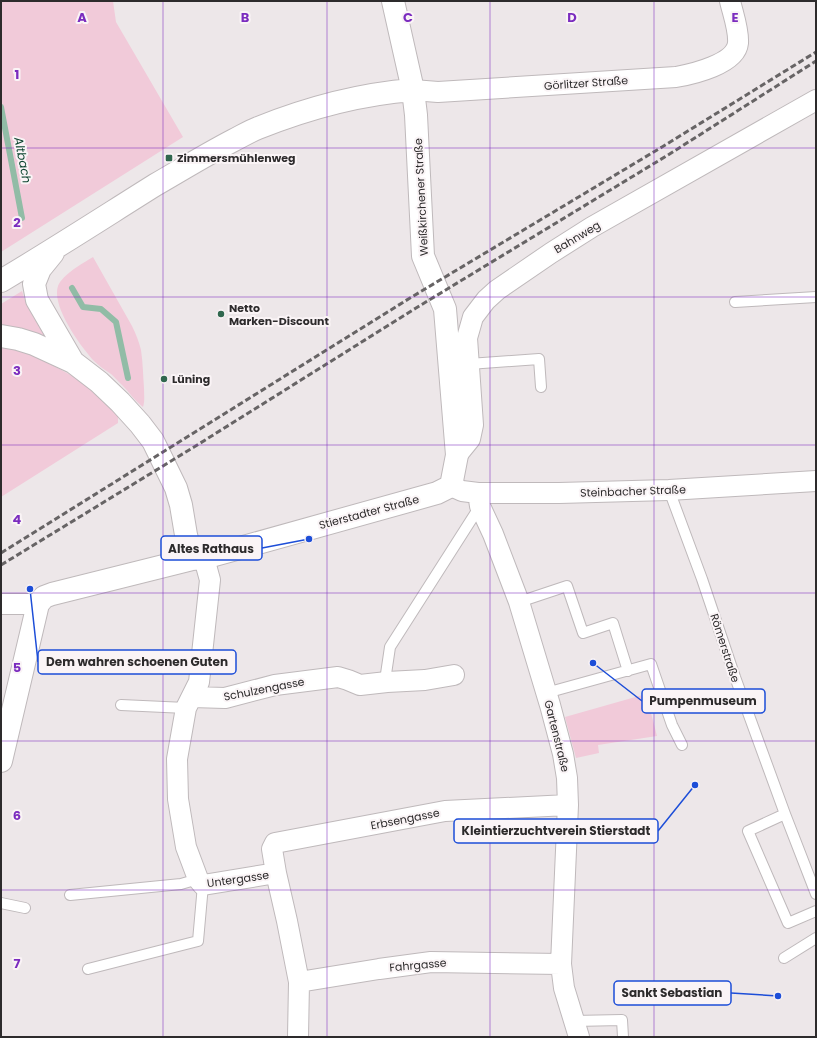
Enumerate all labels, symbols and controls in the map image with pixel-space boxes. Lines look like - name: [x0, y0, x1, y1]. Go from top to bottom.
- text: A: [77, 8, 87, 27]
- text: B: [241, 8, 250, 27]
- text: C: [403, 8, 413, 27]
- text: D: [567, 8, 577, 27]
- text: E: [731, 8, 739, 27]
- text: 1: [15, 65, 19, 84]
- street label: Görlitzer Straße: [543, 72, 629, 94]
- water label: Altbach: [10, 135, 36, 184]
- street label: Weißkirchener Straße: [410, 138, 432, 256]
- place label: Zimmersmühlenweg: [177, 150, 295, 166]
- marker: Zimmersmühlenweg: [164, 153, 174, 163]
- text: 2: [13, 213, 21, 232]
- street label: Bahnweg: [551, 217, 603, 257]
- place label: Netto Marken-Discount: [229, 300, 330, 329]
- marker: Netto Marken-Discount: [216, 309, 226, 319]
- text: 3: [13, 361, 21, 380]
- place label: Lüning: [172, 371, 210, 387]
- marker: Lüning: [159, 374, 169, 384]
- street label: Steinbacher Straße: [580, 481, 686, 501]
- street label: Stierstadter Straße: [317, 491, 421, 533]
- text: 4: [13, 510, 22, 529]
- callout: Altes Rathaus: [161, 536, 262, 560]
- text: Altes Rathaus: [168, 540, 254, 557]
- street label: Römerstraße: [706, 611, 744, 685]
- callout: Dem wahren schoenen Guten: [38, 650, 236, 674]
- text: Dem wahren schoenen Guten: [46, 653, 228, 670]
- text: 5: [13, 658, 21, 677]
- street label: Schulzengasse: [222, 673, 306, 705]
- callout: Pumpenmuseum: [642, 689, 765, 713]
- text: Pumpenmuseum: [649, 692, 757, 709]
- street label: Gartenstraße: [540, 698, 574, 774]
- street label: Erbsengasse: [369, 804, 441, 834]
- text: 6: [13, 806, 21, 825]
- callout: Kleintierzuchtverein Stierstadt: [454, 819, 658, 843]
- text: Kleintierzuchtverein Stierstadt: [462, 822, 651, 839]
- street label: Untergasse: [206, 867, 270, 891]
- text: 7: [14, 954, 21, 973]
- street label: Fahrgasse: [389, 955, 447, 975]
- callout: Sankt Sebastian: [614, 981, 731, 1005]
- text: Sankt Sebastian: [622, 984, 722, 1001]

